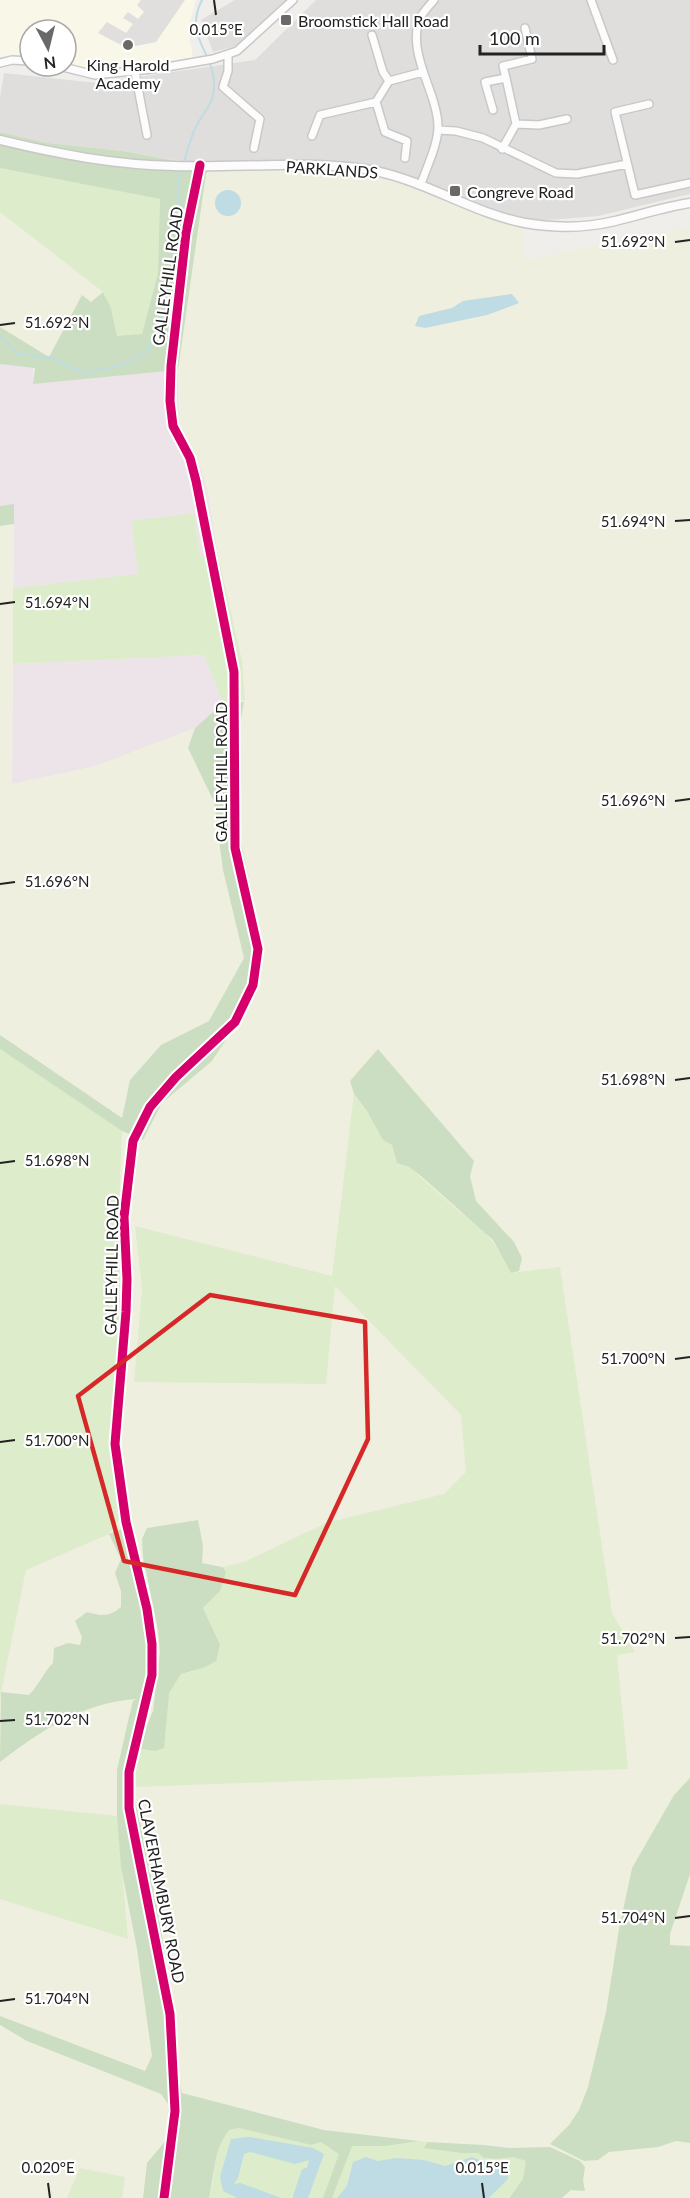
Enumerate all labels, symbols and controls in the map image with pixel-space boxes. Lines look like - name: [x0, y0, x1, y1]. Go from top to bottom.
- place label: Broomstick Hall Road: [298, 11, 449, 30]
- marker: Broomstick Hall Road: [279, 13, 293, 27]
- north arrow: [18, 18, 78, 78]
- scale bar: [480, 18, 604, 56]
- text: 0.015°E: [189, 20, 243, 38]
- text: 100 m: [489, 27, 540, 49]
- marker: King Harold Academy: [121, 38, 135, 52]
- text: N: [43, 53, 57, 74]
- place label: King Harold Academy: [86, 55, 170, 92]
- street label: PARKLANDS: [285, 156, 379, 182]
- place label: Congreve Road: [467, 182, 574, 201]
- marker: Congreve Road: [448, 184, 462, 198]
- street label: GALLEYHILL ROAD: [148, 205, 186, 347]
- text: 51.692°N: [601, 232, 665, 250]
- text: 51.692°N: [25, 313, 89, 331]
- text: 51.694°N: [601, 512, 665, 530]
- text: 51.694°N: [25, 593, 89, 611]
- street label: GALLEYHILL ROAD: [211, 702, 230, 842]
- text: 51.696°N: [601, 791, 665, 809]
- text: 51.696°N: [25, 872, 89, 890]
- text: 51.698°N: [601, 1070, 665, 1088]
- text: 51.698°N: [25, 1151, 89, 1169]
- street label: GALLEYHILL ROAD: [100, 1195, 122, 1335]
- text: 51.700°N: [601, 1349, 665, 1367]
- text: 51.700°N: [25, 1431, 89, 1449]
- text: 51.702°N: [601, 1629, 665, 1647]
- text: 51.702°N: [25, 1710, 89, 1728]
- street label: CLAVERHAMBURY ROAD: [135, 1797, 189, 1985]
- text: 51.704°N: [601, 1908, 665, 1926]
- text: 51.704°N: [25, 1989, 89, 2007]
- text: 0.020°E: [21, 2158, 75, 2176]
- text: 0.015°E: [455, 2158, 509, 2176]

